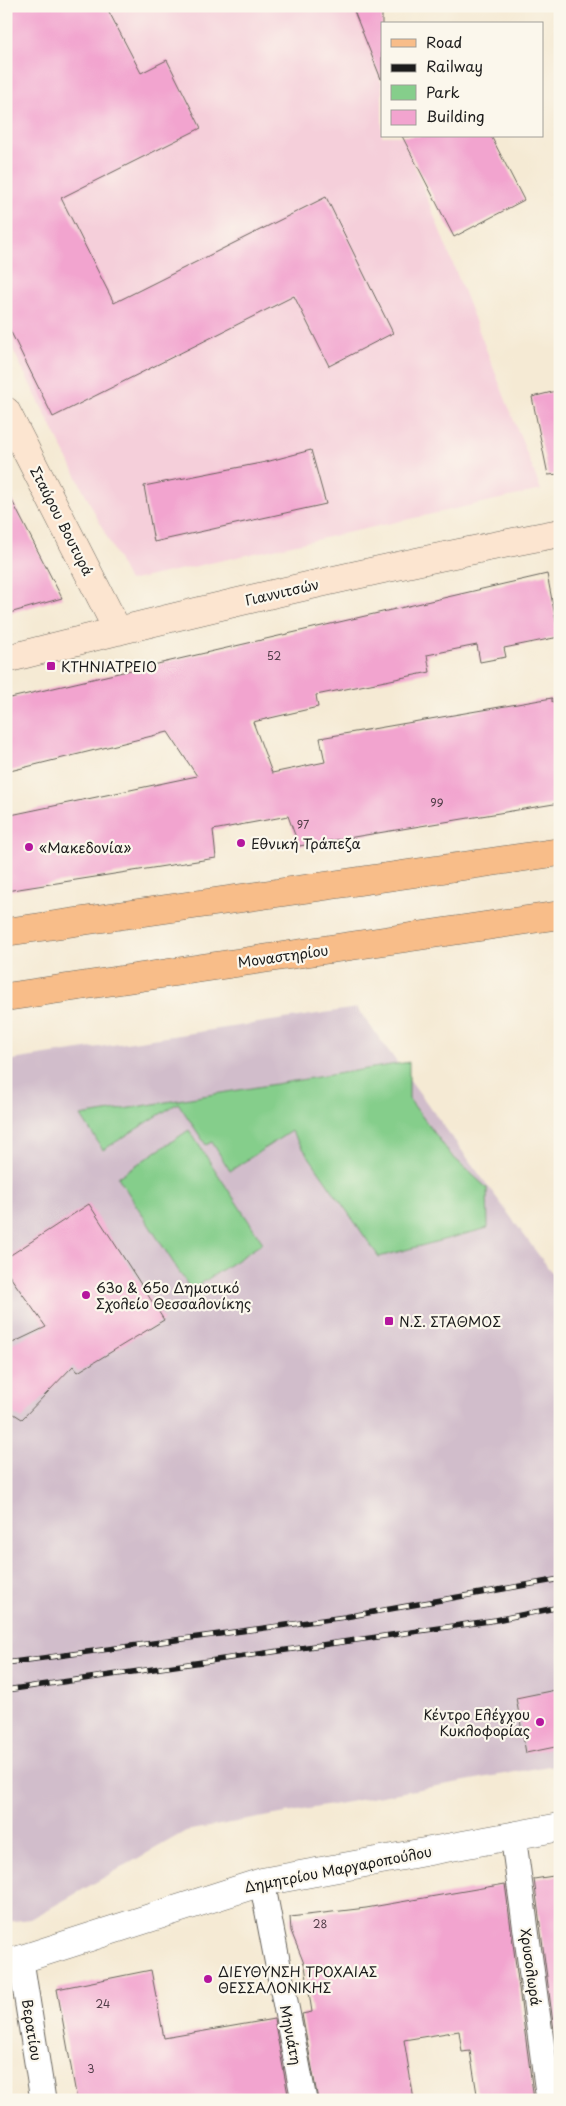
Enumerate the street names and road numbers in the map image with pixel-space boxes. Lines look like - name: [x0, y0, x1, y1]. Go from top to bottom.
- street label: Σταύρου Βουτυρά: [25, 463, 99, 579]
- street label: Γιαννιτσών: [243, 573, 321, 611]
- street label: Μοναστηρίου: [236, 939, 330, 973]
- street label: Δημητρίου Μαργαροπούλου: [242, 1841, 434, 1897]
- street label: Χρυσολωρά: [515, 1927, 547, 2007]
- street label: Βερατίου: [17, 1998, 47, 2062]
- street label: Μηνιάτη: [275, 2003, 307, 2067]

